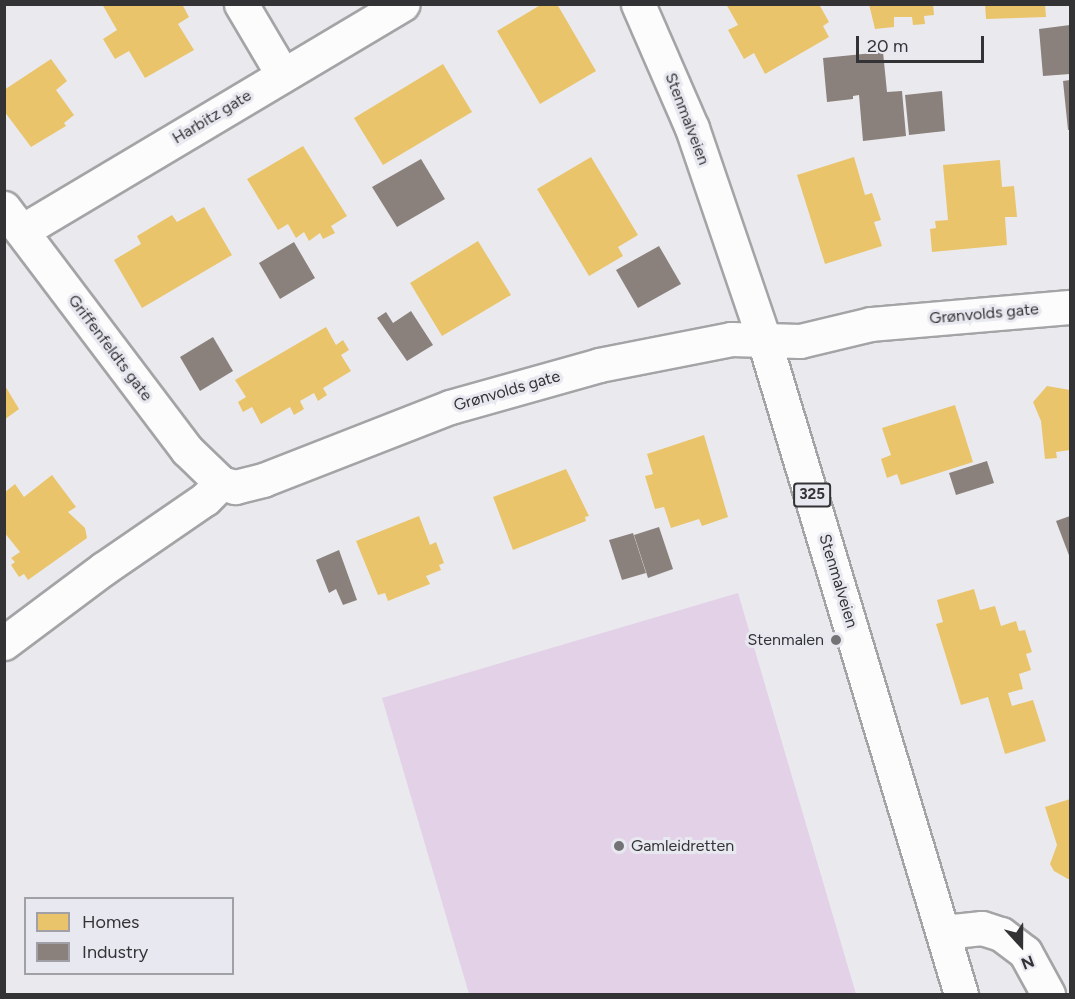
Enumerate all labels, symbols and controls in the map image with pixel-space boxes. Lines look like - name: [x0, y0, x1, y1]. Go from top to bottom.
- scale bar: [859, 24, 986, 62]
- text: 20 m: [867, 35, 908, 57]
- street label: Stenmalveien: [661, 70, 713, 168]
- street label: Harbitz gate: [169, 86, 255, 148]
- street label: Griffenfeldts gate: [64, 291, 156, 405]
- street label: Grønvolds gate: [929, 300, 1039, 328]
- street label: Grønvolds gate: [452, 367, 562, 415]
- road number: 325: [792, 483, 832, 507]
- street label: Stenmalveien: [815, 532, 861, 630]
- place label: Stenmalen: [748, 630, 824, 650]
- marker: Stenmalen: [829, 633, 843, 647]
- place label: Gamleidretten: [631, 836, 734, 856]
- marker: Gamleidretten: [612, 839, 626, 853]
- legend: [24, 897, 234, 975]
- text: Homes: [82, 911, 140, 933]
- north arrow: [991, 915, 1051, 975]
- text: Industry: [82, 941, 148, 963]
- text: N: [1018, 951, 1037, 973]

